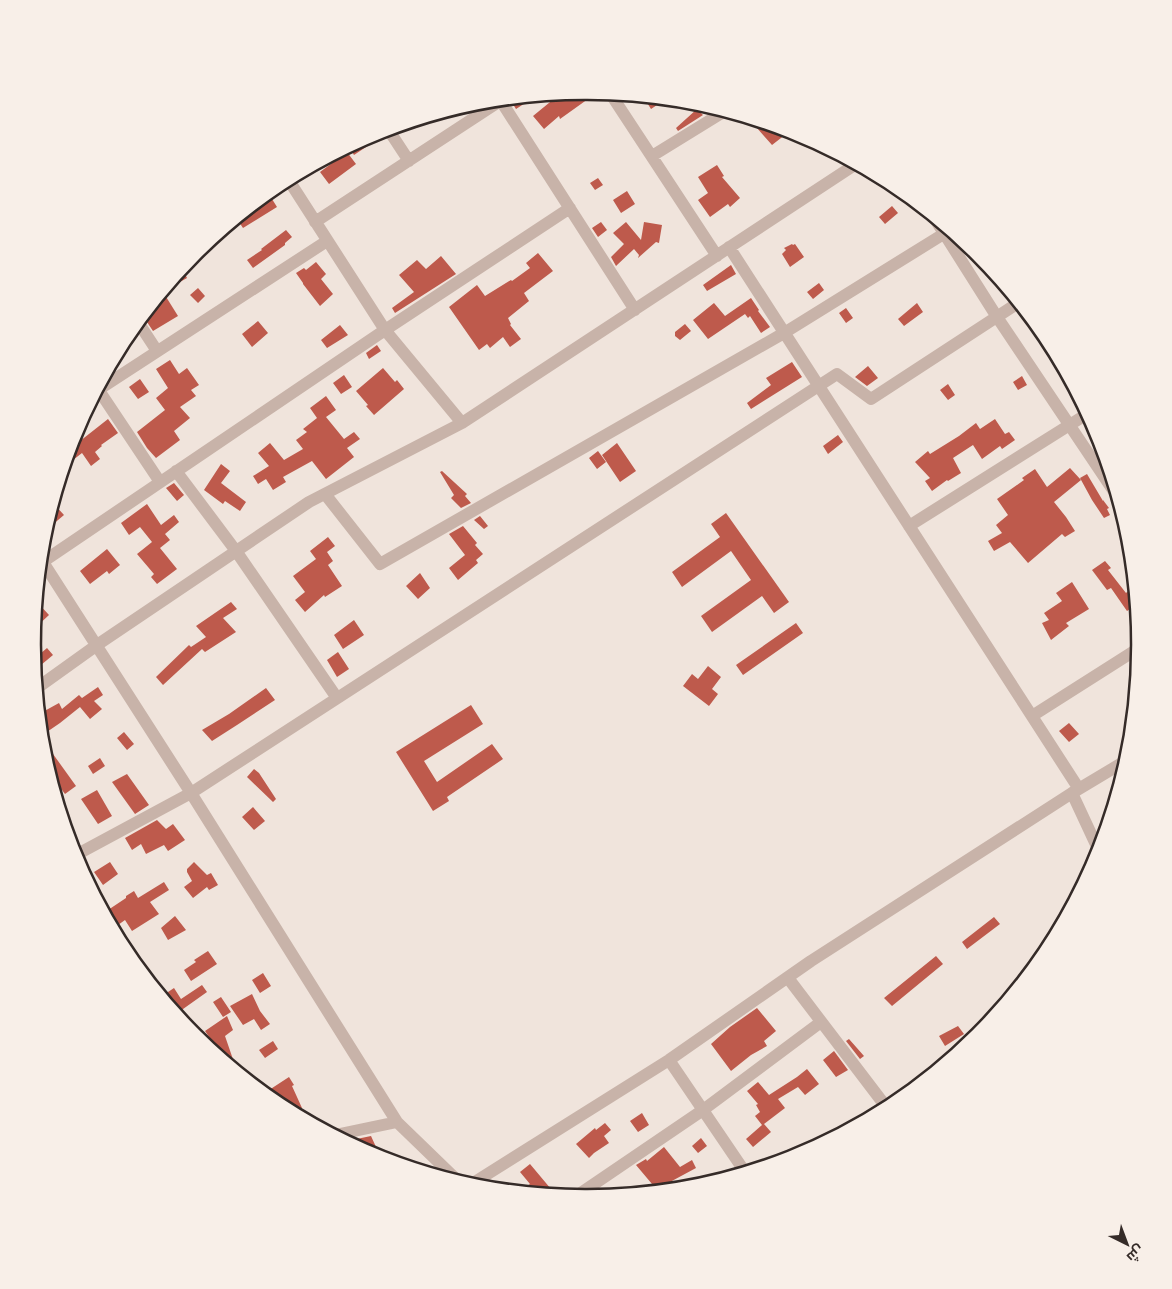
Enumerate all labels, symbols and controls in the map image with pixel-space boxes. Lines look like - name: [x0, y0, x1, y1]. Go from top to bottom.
- north arrow: [1102, 1219, 1152, 1269]
- text: ش: [1123, 1241, 1148, 1266]

